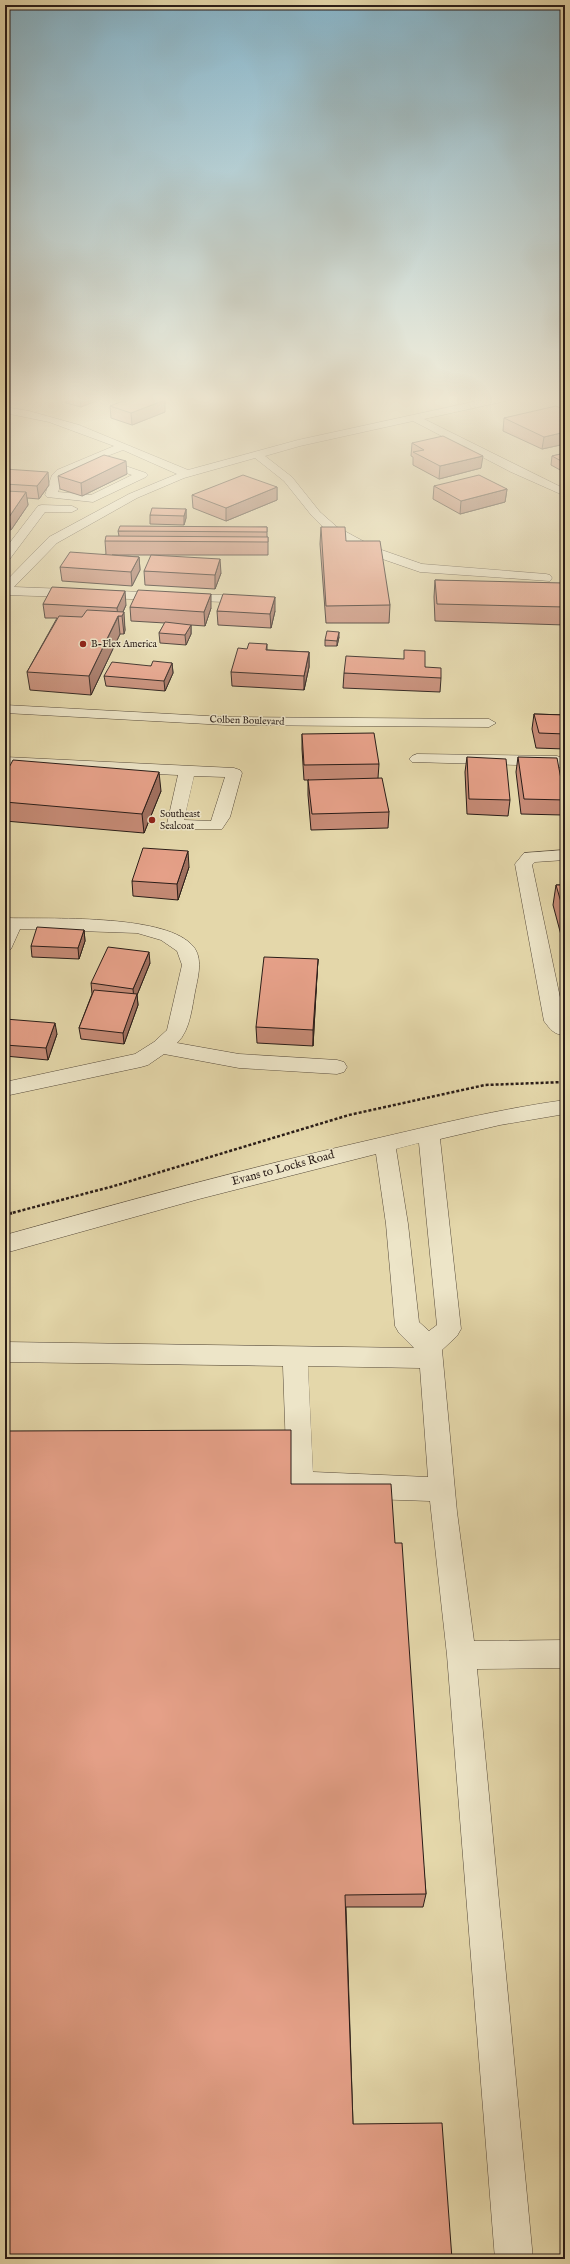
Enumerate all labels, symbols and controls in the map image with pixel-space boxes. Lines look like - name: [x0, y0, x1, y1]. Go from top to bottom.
- place label: B-Flex America: [91, 638, 158, 651]
- marker: B-Flex America: [78, 639, 88, 649]
- street label: Colben Boulevard: [209, 713, 285, 729]
- place label: Southeast Sealcoat: [160, 808, 201, 833]
- marker: Southeast Sealcoat: [147, 815, 157, 825]
- street label: Evans to Locks Road: [230, 1147, 337, 1189]

